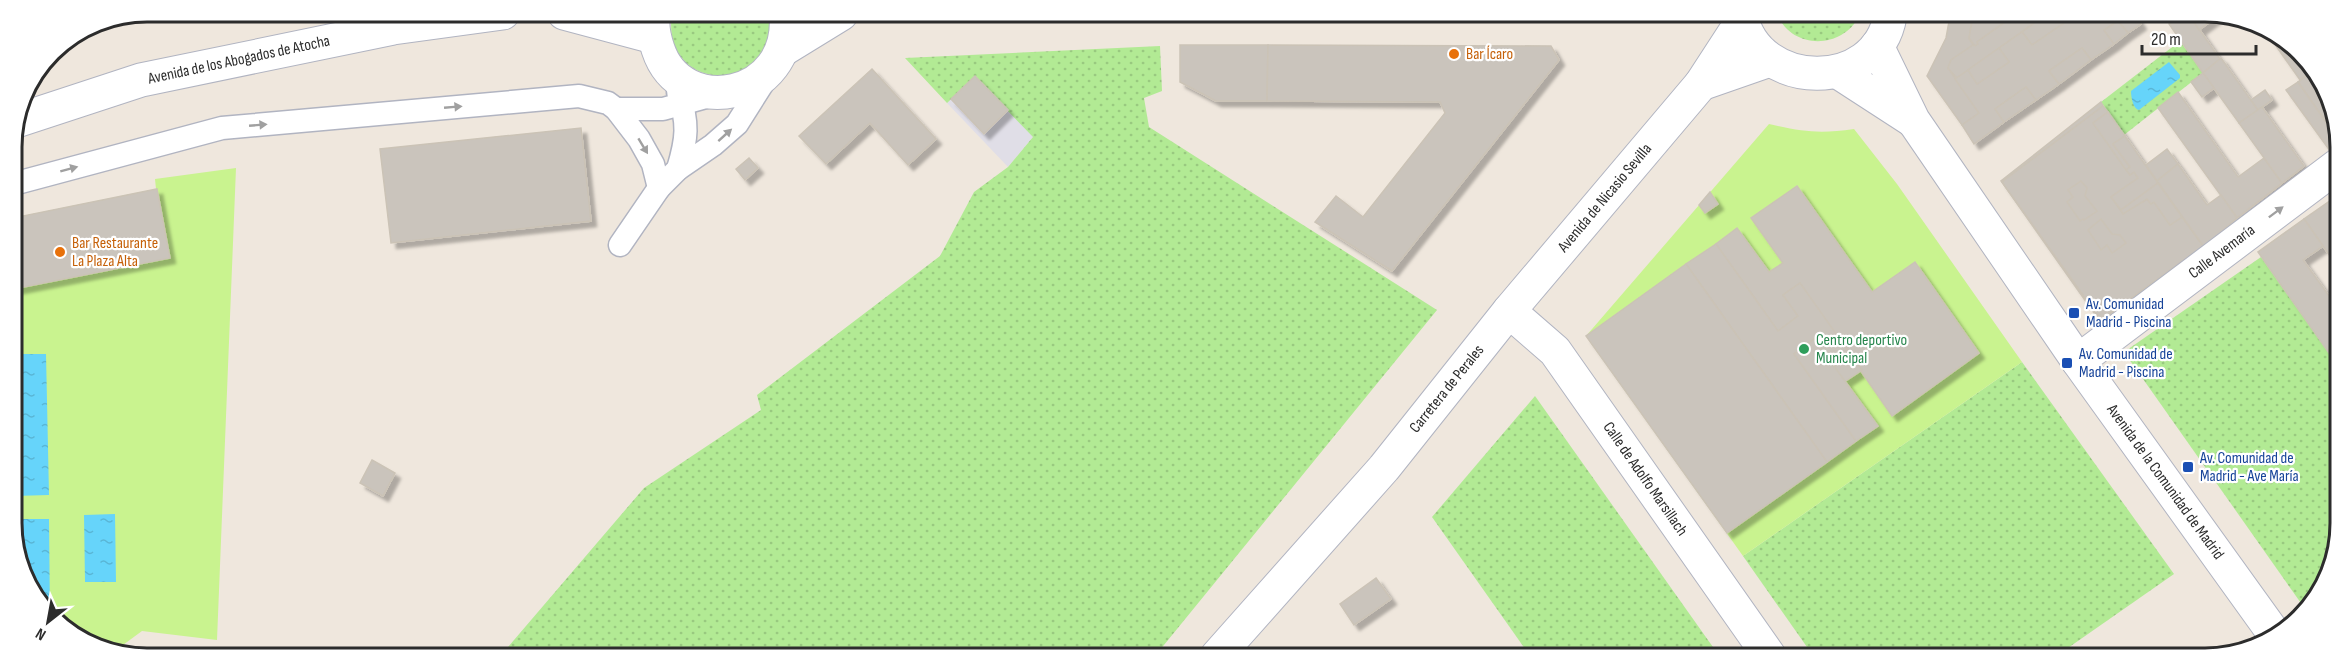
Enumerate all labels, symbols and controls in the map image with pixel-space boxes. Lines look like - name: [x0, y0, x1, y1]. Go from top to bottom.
- scale bar: [2142, 18, 2256, 56]
- text: 20 m: [2151, 29, 2181, 50]
- street label: Avenida de los Abogados de Atocha: [145, 31, 332, 89]
- place label: Bar Ícaro: [1466, 45, 1513, 64]
- marker: Bar Ícaro: [1447, 47, 1461, 61]
- one-way arrow: [443, 103, 462, 112]
- one-way arrow: [249, 120, 268, 130]
- one-way arrow: [717, 129, 732, 142]
- one-way arrow: [637, 138, 648, 154]
- street label: Avenida de Nicasio Sevilla: [1553, 140, 1656, 257]
- one-way arrow: [60, 164, 78, 173]
- one-way arrow: [2267, 206, 2283, 218]
- street label: Calle Avemaría: [2185, 221, 2259, 283]
- place label: Bar Restaurante La Plaza Alta: [72, 234, 158, 271]
- marker: Bar Restaurante La Plaza Alta: [53, 245, 67, 259]
- place label: Av. Comunidad Madrid - Piscina: [2085, 295, 2171, 332]
- marker: Av. Comunidad Madrid - Piscina: [2067, 306, 2081, 320]
- place label: Centro deportivo Municipal: [1816, 331, 1907, 368]
- street label: Carretera de Perales: [1406, 341, 1488, 437]
- marker: Centro deportivo Municipal: [1797, 342, 1811, 356]
- place label: Av. Comunidad de Madrid - Piscina: [2078, 345, 2173, 382]
- marker: Av. Comunidad de Madrid - Piscina: [2060, 356, 2074, 370]
- street label: Avenida de la Comunidad de Madrid: [2102, 400, 2228, 563]
- street label: Calle de Adolfo Marsillach: [1599, 418, 1691, 540]
- place label: Av. Comunidad de Madrid - Ave María: [2199, 449, 2299, 486]
- marker: Av. Comunidad de Madrid - Ave María: [2181, 460, 2195, 474]
- north arrow: [18, 592, 78, 652]
- text: N: [32, 623, 50, 644]

